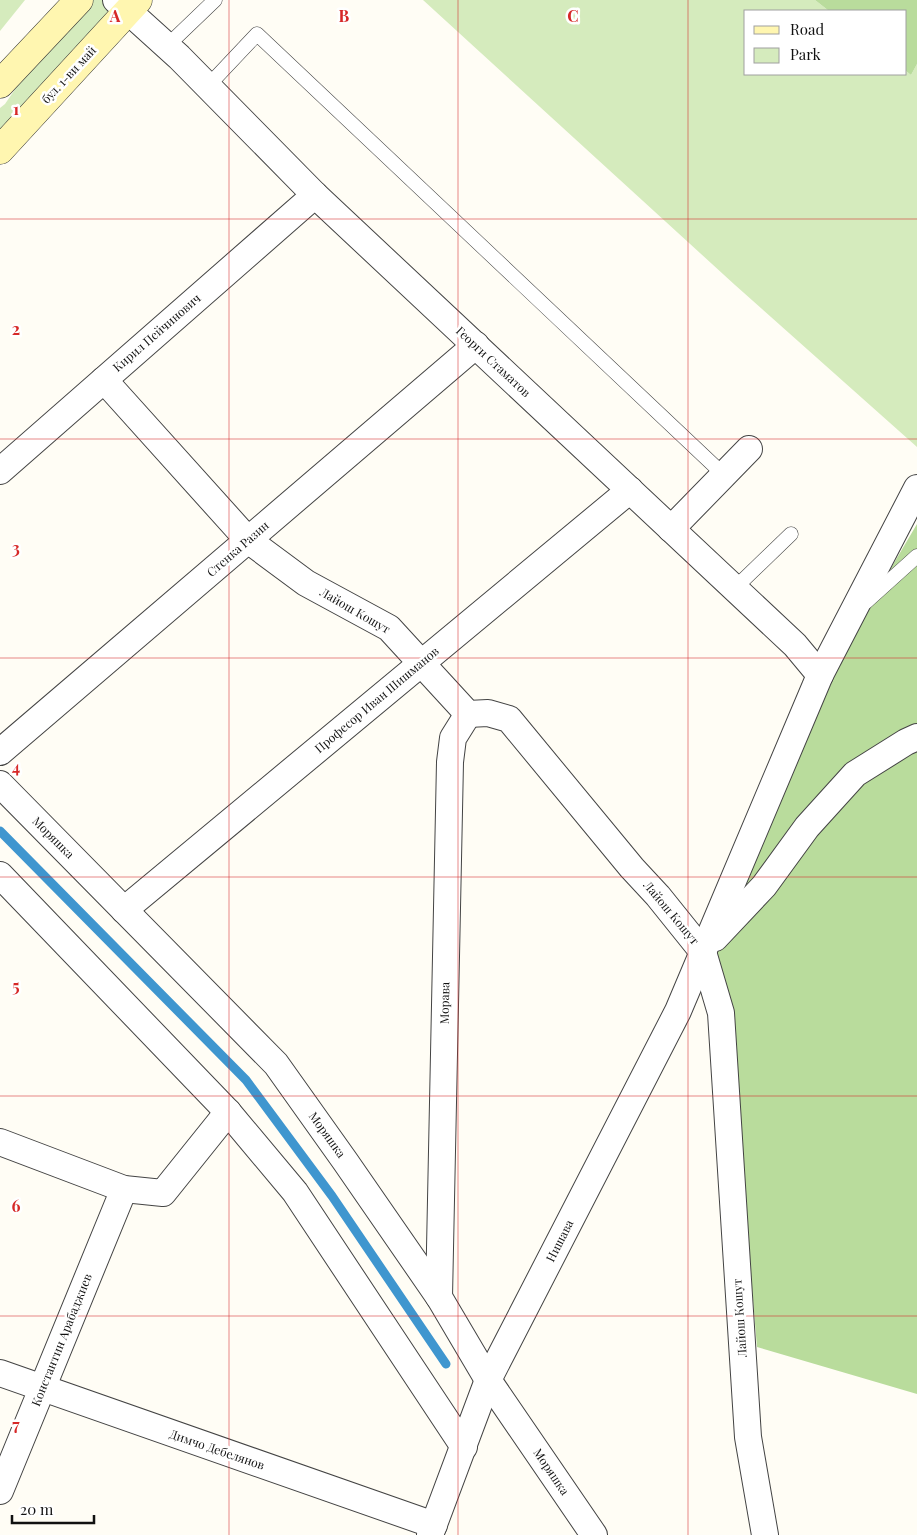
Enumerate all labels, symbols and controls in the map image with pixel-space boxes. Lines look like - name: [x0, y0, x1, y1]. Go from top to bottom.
- text: A: [109, 5, 121, 26]
- text: B: [339, 5, 350, 26]
- text: C: [567, 5, 579, 26]
- legend: [744, 10, 907, 75]
- text: Road: [790, 19, 824, 39]
- street label: бул. 1-ви май: [37, 42, 99, 107]
- text: Park: [790, 44, 822, 64]
- text: 1: [13, 98, 19, 119]
- street label: Кирил Пейчинович: [109, 290, 204, 375]
- text: 2: [12, 318, 20, 339]
- street label: Георги Стаматов: [453, 322, 535, 400]
- street label: Стенка Разин: [203, 517, 272, 580]
- text: 3: [12, 537, 20, 558]
- street label: Лайош Кошут: [317, 583, 394, 637]
- street label: Професор Иван Шишманов: [311, 642, 442, 756]
- text: 4: [12, 756, 20, 777]
- street label: Моряшка: [29, 813, 78, 862]
- street label: Лайош Кошут: [640, 876, 703, 948]
- text: 5: [12, 975, 20, 996]
- street label: Морава: [436, 982, 452, 1024]
- street label: Моряшка: [306, 1108, 350, 1161]
- text: 6: [12, 1195, 21, 1216]
- street label: Нишава: [542, 1217, 577, 1264]
- street label: Константин Арабаджиев: [27, 1270, 95, 1408]
- street label: Лайош Кошут: [728, 1278, 750, 1359]
- text: 7: [12, 1414, 20, 1435]
- street label: Димчо Дебелянов: [168, 1425, 267, 1473]
- street label: Моряшка: [530, 1445, 573, 1498]
- scale bar: [12, 1492, 95, 1524]
- text: 20 m: [20, 1499, 54, 1519]

